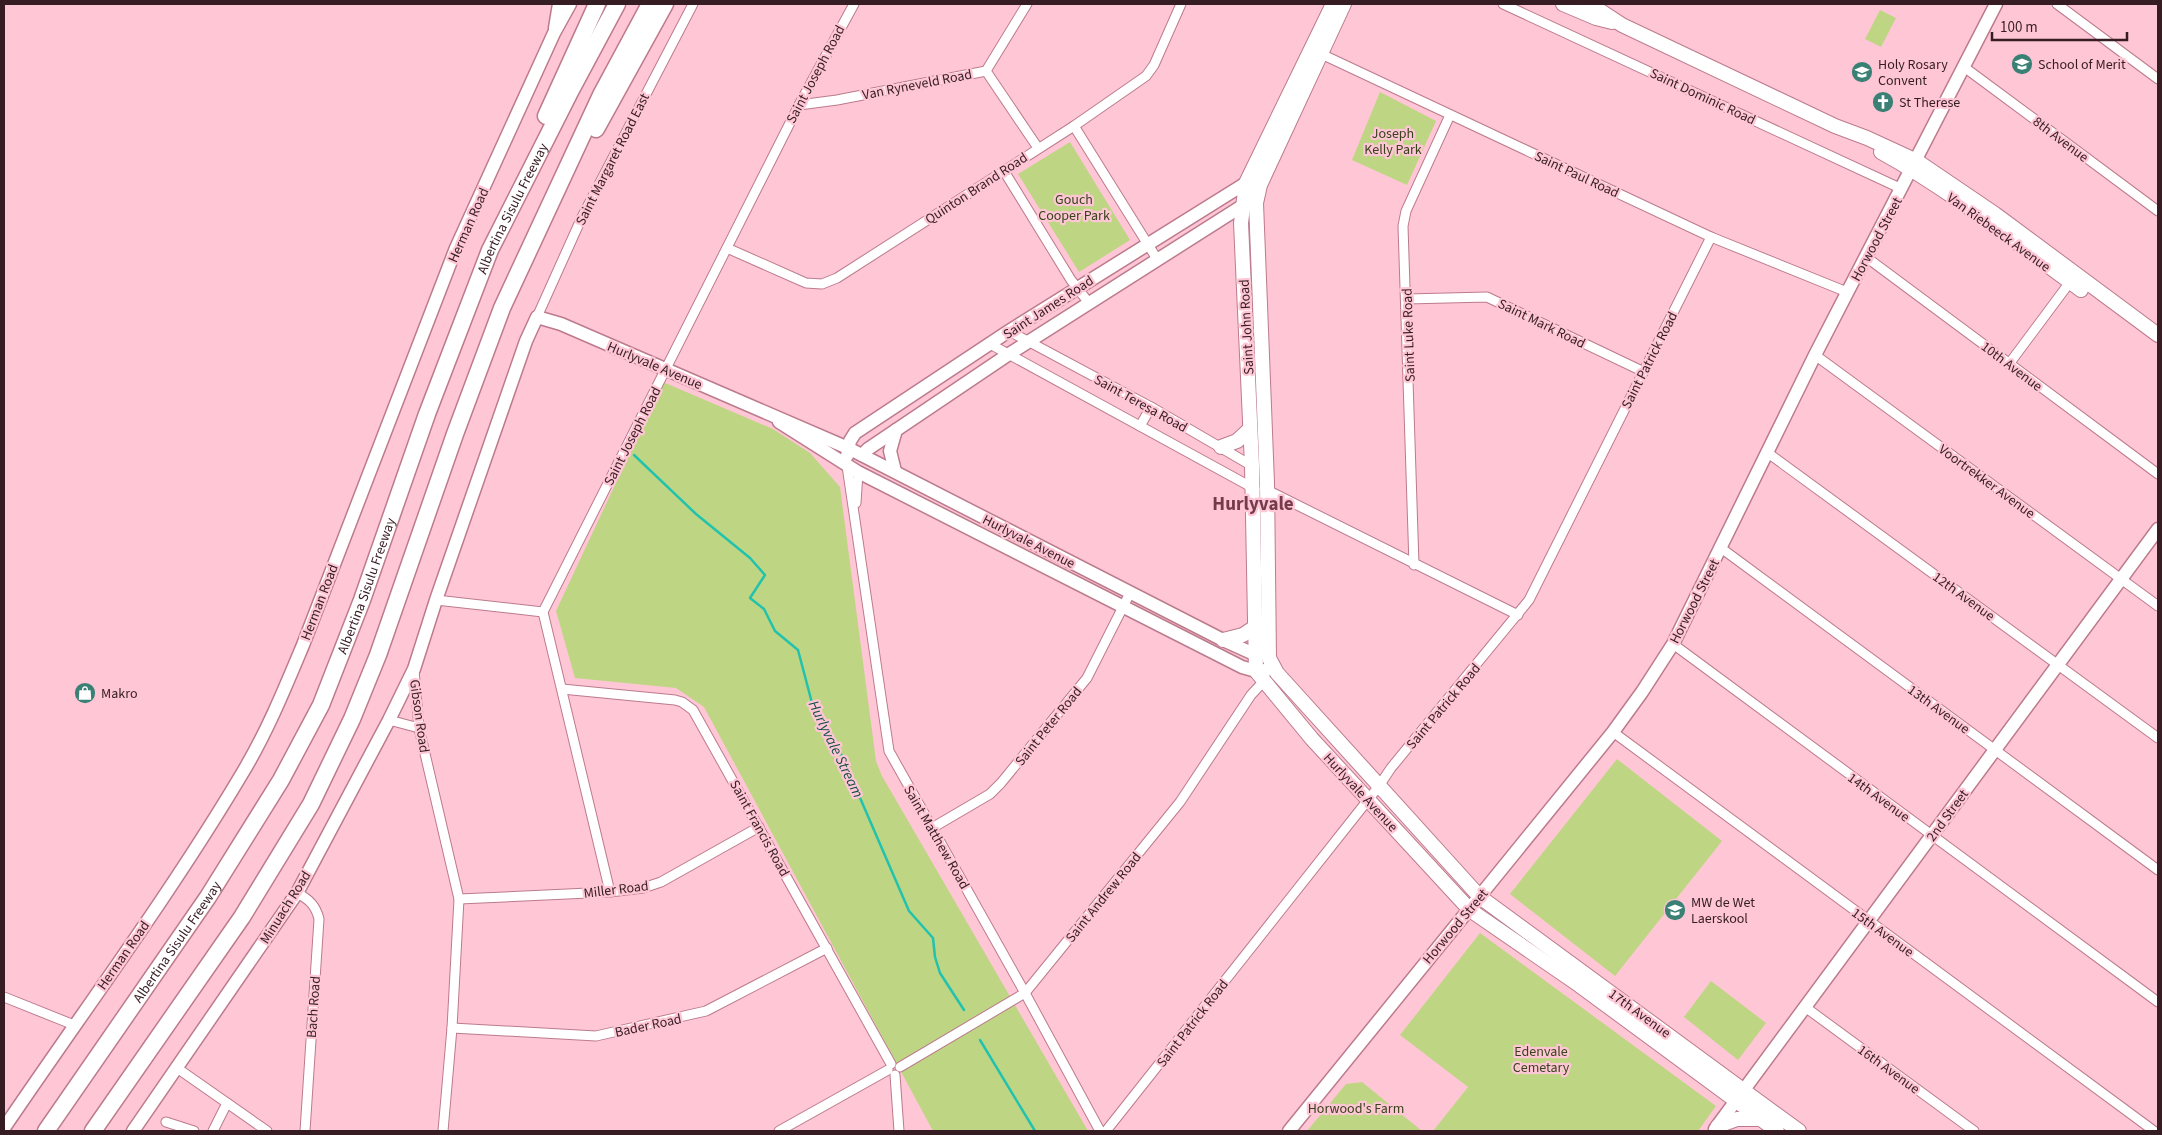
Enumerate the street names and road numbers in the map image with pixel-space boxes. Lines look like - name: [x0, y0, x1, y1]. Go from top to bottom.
- street label: Saint Joseph Road: [782, 22, 850, 127]
- street label: Saint Dominic Road: [1646, 64, 1759, 130]
- street label: Van Ryneveld Road: [861, 65, 974, 105]
- street label: Saint Margaret Road East: [571, 90, 655, 229]
- street label: 8th Avenue: [2028, 112, 2093, 167]
- street label: Albertina Sisulu Freeway: [473, 139, 554, 277]
- street label: Saint Paul Road: [1531, 146, 1622, 203]
- street label: Quinton Brand Road: [921, 148, 1032, 230]
- street label: Herman Road: [443, 185, 494, 266]
- street label: Van Riebeeck Avenue: [1943, 188, 2054, 277]
- street label: Horwood Street: [1846, 194, 1908, 285]
- street label: Saint James Road: [999, 271, 1098, 345]
- street label: Saint John Road: [1235, 279, 1259, 375]
- street label: Saint Luke Road: [1397, 288, 1421, 382]
- street label: Saint Mark Road: [1494, 294, 1589, 354]
- street label: Saint Patrick Road: [1617, 308, 1683, 412]
- street label: Hurlyvale Avenue: [604, 337, 705, 395]
- street label: 10th Avenue: [1977, 337, 2046, 397]
- street label: Saint Teresa Road: [1090, 370, 1191, 438]
- street label: Saint Joseph Road: [599, 384, 666, 489]
- street label: Voortrekker Avenue: [1934, 440, 2039, 524]
- street label: Hurlyvale Avenue: [979, 510, 1078, 574]
- street label: Albertina Sisulu Freeway: [333, 515, 401, 657]
- street label: Horwood Street: [1665, 555, 1725, 647]
- street label: Herman Road: [296, 561, 344, 643]
- street label: 12th Avenue: [1928, 567, 1999, 626]
- street label: Saint Patrick Road: [1402, 659, 1486, 754]
- street label: Gibson Road: [404, 678, 434, 754]
- street label: 13th Avenue: [1903, 680, 1974, 739]
- street label: Saint Peter Road: [1011, 683, 1087, 771]
- street label: Hurlyvale Avenue: [1318, 749, 1402, 837]
- street label: 14th Avenue: [1843, 768, 1914, 827]
- street label: Saint Francis Road: [724, 777, 794, 880]
- street label: Saint Matthew Road: [898, 782, 974, 893]
- street label: 2nd Street: [1922, 785, 1974, 846]
- street label: Saint Andrew Road: [1061, 848, 1146, 947]
- street label: Minuach Road: [255, 867, 316, 948]
- street label: Miller Road: [582, 876, 650, 904]
- street label: Albertina Sisulu Freeway: [129, 877, 227, 1007]
- street label: Horwood Street: [1418, 885, 1493, 969]
- street label: 15th Avenue: [1847, 903, 1918, 962]
- street label: Herman Road: [93, 917, 155, 994]
- street label: Bach Road: [302, 975, 326, 1039]
- street label: Saint Patrick Road: [1152, 975, 1233, 1072]
- street label: 17th Avenue: [1604, 984, 1675, 1043]
- street label: Bader Road: [613, 1009, 683, 1043]
- street label: 16th Avenue: [1853, 1040, 1924, 1099]

